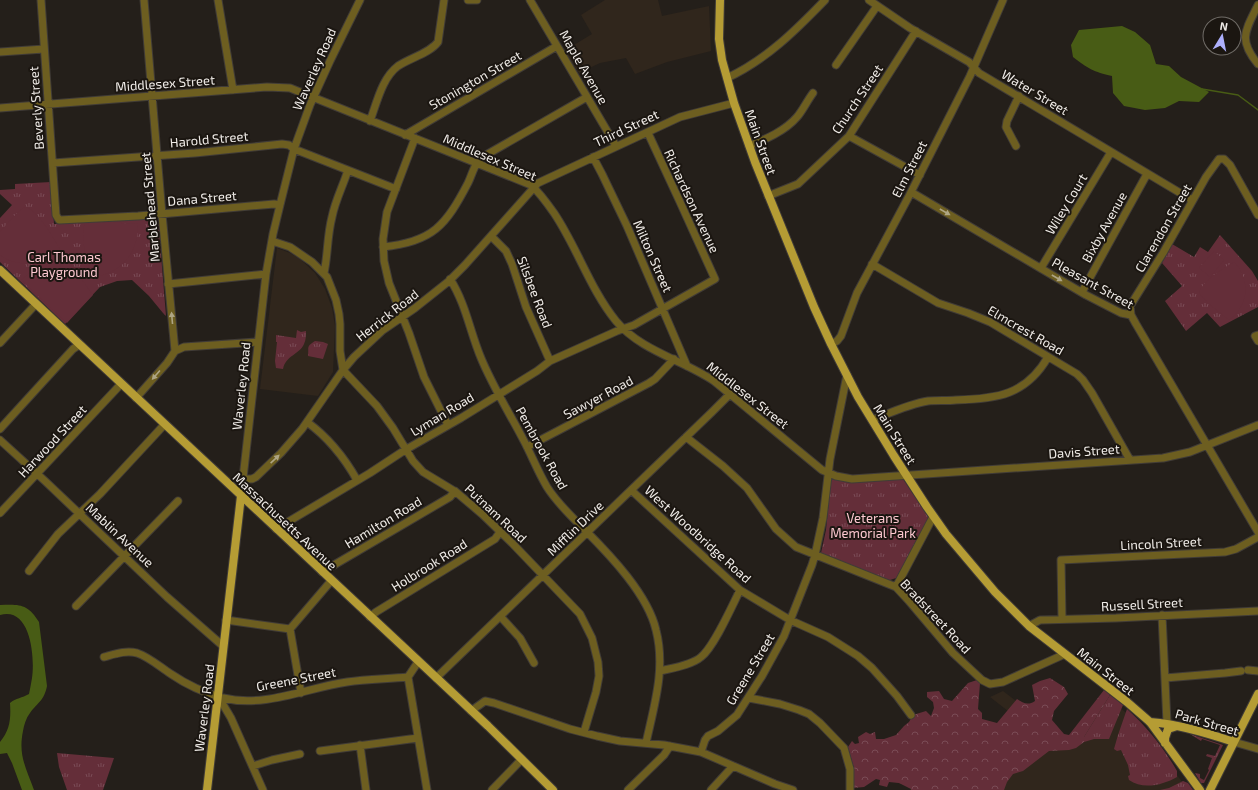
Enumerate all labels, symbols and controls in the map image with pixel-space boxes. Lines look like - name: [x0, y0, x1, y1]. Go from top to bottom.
- north arrow: [1202, 16, 1242, 56]
- text: N: [1219, 19, 1229, 33]
- street label: Waverley Road: [289, 25, 339, 113]
- street label: Maple Avenue: [556, 27, 612, 107]
- street label: Stonington Street: [426, 47, 524, 113]
- street label: Church Street: [828, 61, 886, 137]
- street label: Beverly Street: [25, 66, 47, 150]
- street label: Water Street: [999, 66, 1071, 118]
- street label: Middlesex Street: [115, 72, 215, 94]
- street label: Third Street: [591, 106, 661, 150]
- street label: Main Street: [742, 107, 780, 177]
- street label: Harold Street: [169, 128, 249, 150]
- street label: Middlesex Street: [441, 130, 539, 184]
- street label: Elm Street: [888, 138, 930, 200]
- street label: Richardson Avenue: [661, 147, 723, 255]
- street label: Marblehead Street: [137, 151, 163, 263]
- street label: Wiley Court: [1042, 171, 1090, 237]
- street label: Clarendon Street: [1131, 181, 1195, 275]
- street label: Dana Street: [167, 187, 237, 209]
- street label: Bixby Avenue: [1078, 189, 1130, 265]
- one-way arrow: [939, 208, 951, 215]
- street label: Milton Street: [630, 217, 676, 295]
- park label: Carl Thomas Playground: [27, 249, 101, 280]
- street label: Silsbee Road: [514, 254, 556, 330]
- street label: Pleasant Street: [1049, 254, 1137, 312]
- one-way arrow: [1051, 274, 1063, 281]
- street label: Herrick Road: [353, 286, 421, 344]
- street label: Elmcrest Road: [985, 302, 1067, 358]
- one-way arrow: [168, 312, 175, 324]
- street label: Waverley Road: [228, 341, 254, 431]
- street label: Middlesex Street: [704, 358, 792, 432]
- one-way arrow: [151, 370, 161, 380]
- street label: Sawyer Road: [560, 372, 636, 422]
- street label: Lyman Road: [407, 389, 477, 439]
- street label: Main Street: [870, 401, 920, 467]
- street label: Harwood Street: [14, 402, 90, 480]
- street label: Pembrook Road: [513, 404, 571, 492]
- street label: Davis Street: [1048, 441, 1120, 461]
- one-way arrow: [270, 455, 279, 464]
- street label: Massachusetts Avenue: [230, 469, 340, 573]
- street label: Putnam Road: [462, 480, 530, 546]
- street label: West Woodbridge Road: [641, 482, 755, 586]
- street label: Hamilton Road: [342, 493, 424, 551]
- street label: Mifflin Drive: [543, 497, 607, 559]
- street label: Mablin Avenue: [83, 500, 157, 570]
- park label: Veterans Memorial Park: [830, 510, 916, 541]
- street label: Lincoln Street: [1120, 533, 1202, 553]
- street label: Holbrook Road: [388, 535, 470, 595]
- street label: Bradstreet Road: [897, 575, 975, 657]
- street label: Russell Street: [1101, 594, 1183, 614]
- street label: Greene Street: [722, 630, 778, 708]
- street label: Main Street: [1074, 644, 1138, 698]
- street label: Waverley Road: [191, 663, 217, 753]
- street label: Greene Street: [255, 663, 337, 695]
- street label: Park Street: [1173, 705, 1241, 739]

